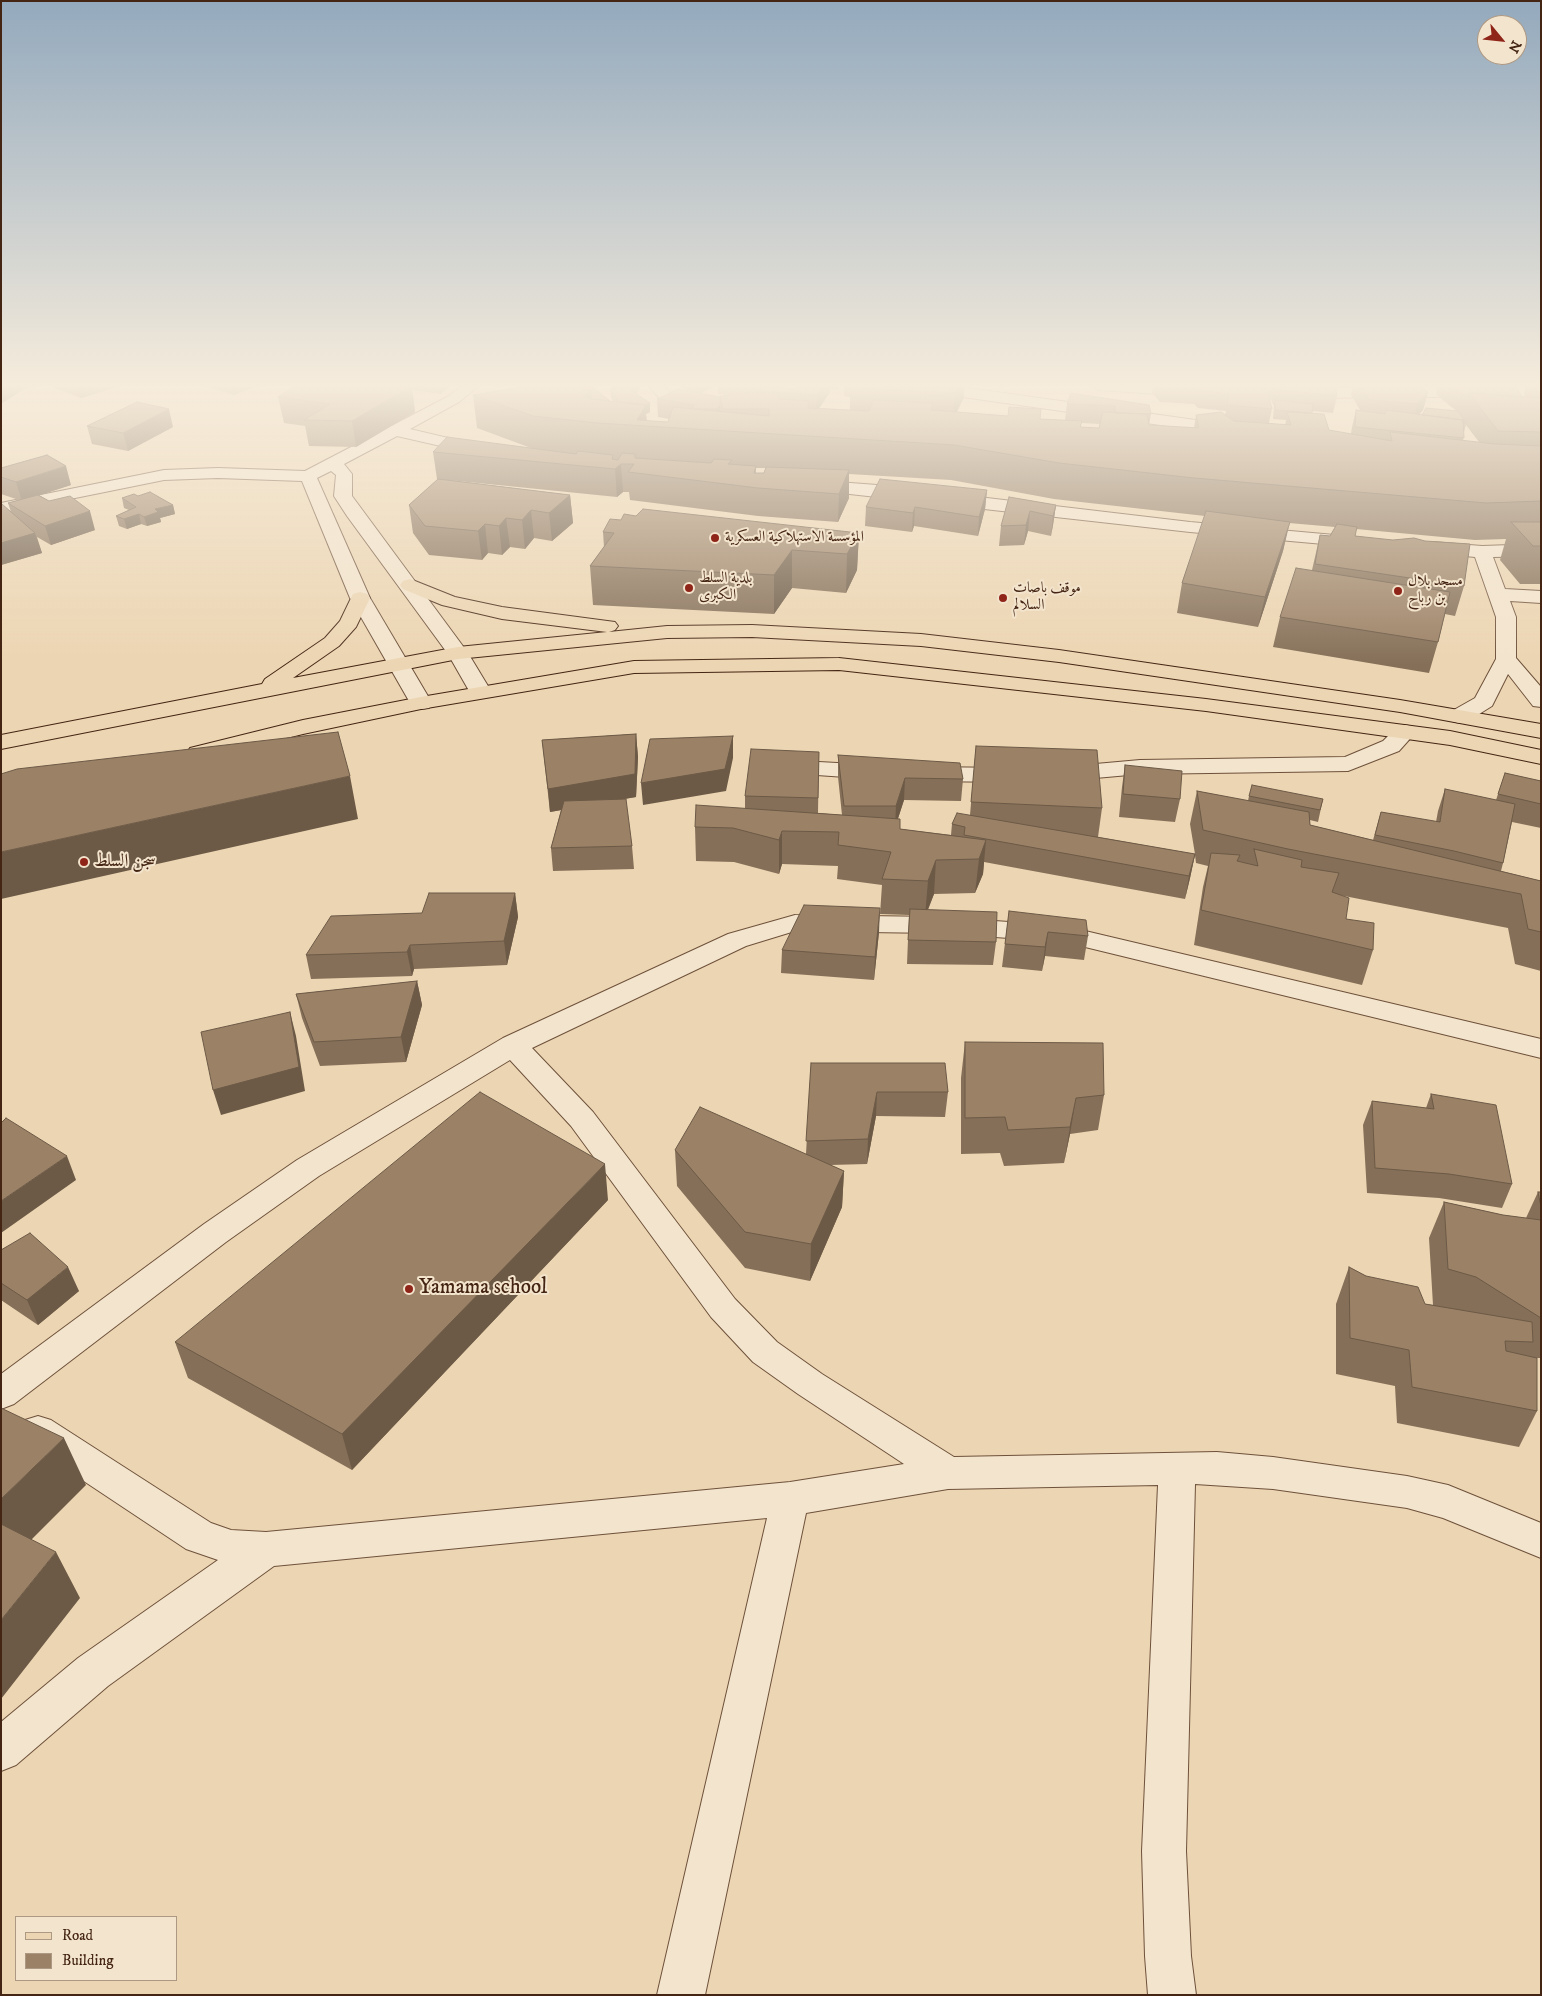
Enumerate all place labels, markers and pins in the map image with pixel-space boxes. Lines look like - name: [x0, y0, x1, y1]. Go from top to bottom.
- place label: المؤسسة الاستهلاكية العسكرية: [725, 529, 864, 547]
- marker: المؤسسة الاستهلاكية العسكرية: [709, 532, 721, 544]
- place label: بلدية السلط الكبرى: [699, 570, 752, 605]
- place label: مسجد بلال بن رباح: [1408, 573, 1463, 608]
- place label: موقف باصات السلالم: [1013, 580, 1081, 615]
- marker: بلدية السلط الكبرى: [683, 582, 695, 594]
- marker: مسجد بلال بن رباح: [1392, 585, 1404, 597]
- marker: موقف باصات السلالم: [997, 592, 1009, 604]
- place label: سجن السلط: [94, 851, 156, 873]
- marker: سجن السلط: [78, 856, 90, 868]
- place label: Yamama school: [419, 1276, 547, 1302]
- marker: Yamama school: [403, 1283, 415, 1295]

